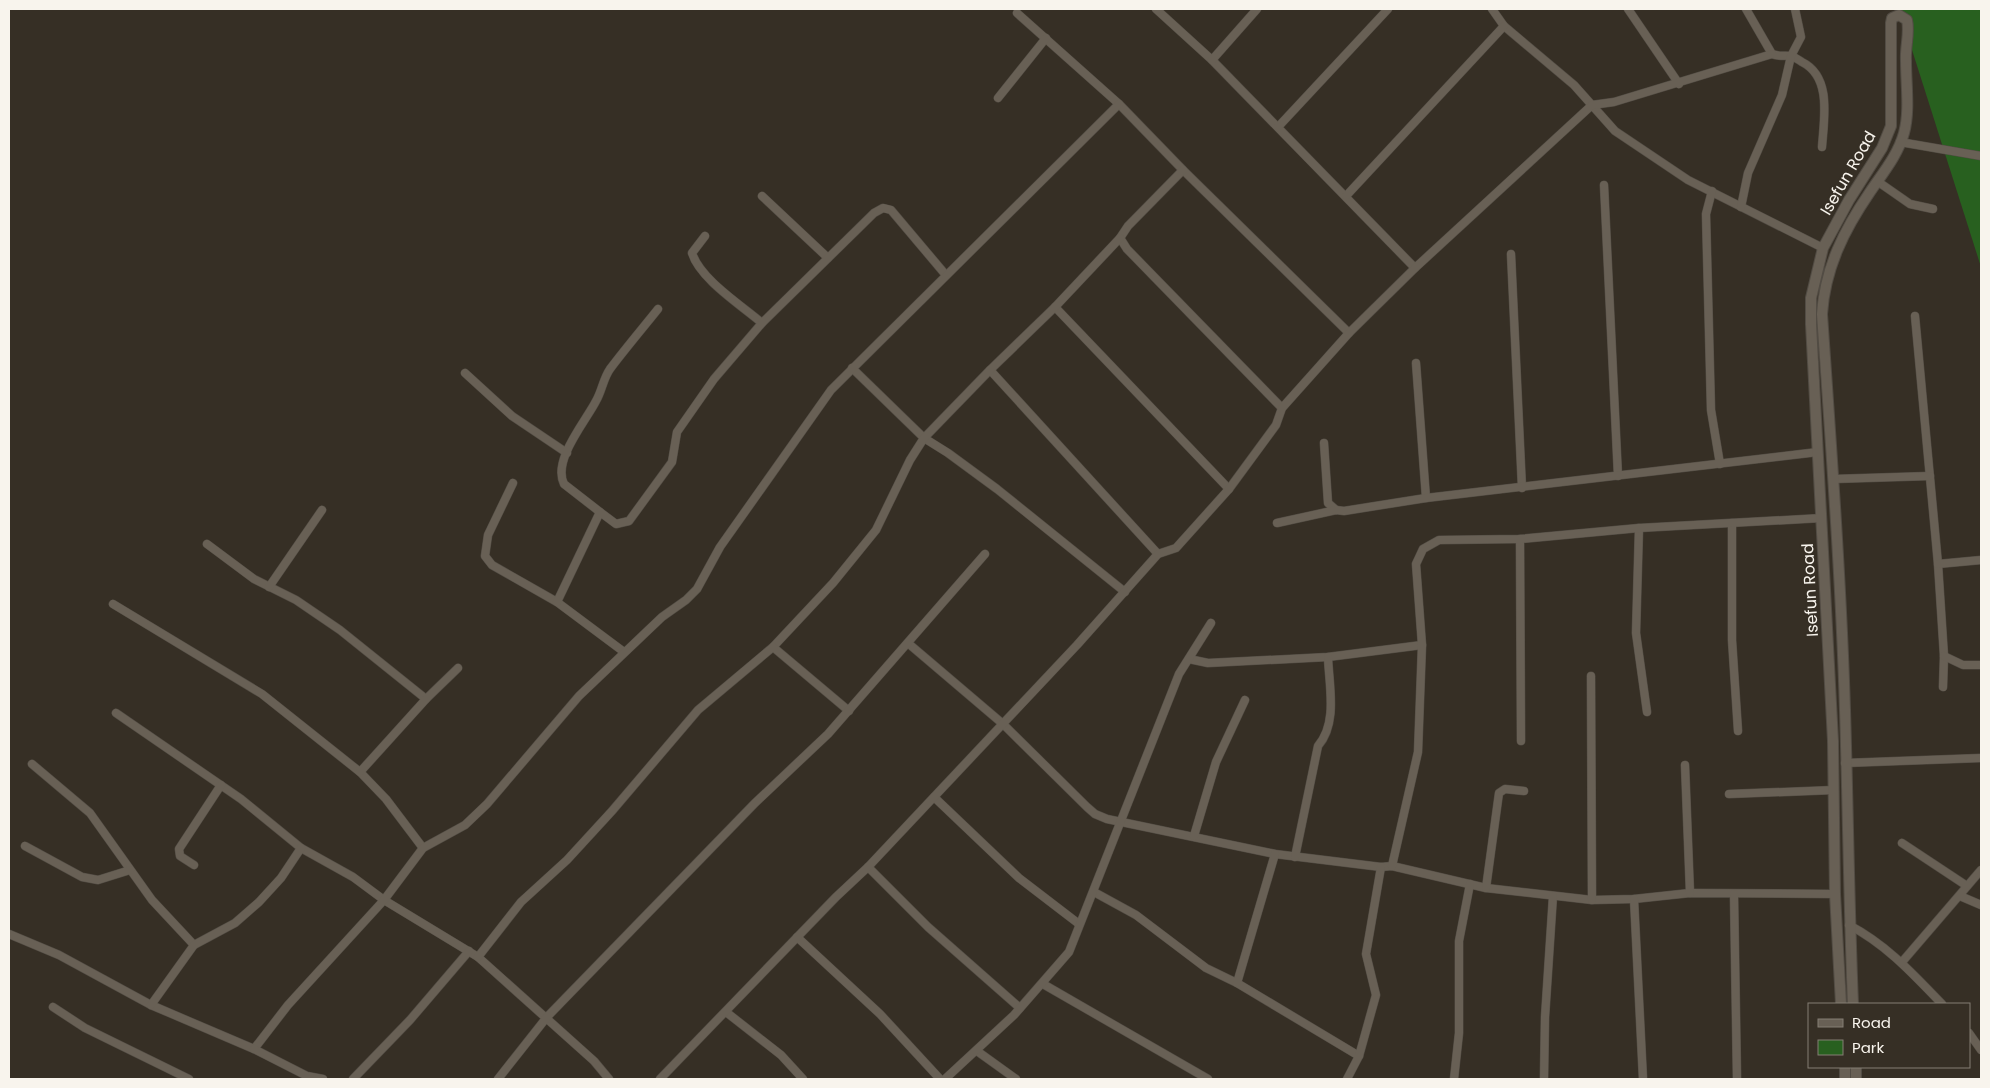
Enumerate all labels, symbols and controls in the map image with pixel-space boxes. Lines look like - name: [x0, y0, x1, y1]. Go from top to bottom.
- street label: Isefun Road: [1815, 127, 1881, 219]
- street label: Isefun Road: [1796, 543, 1824, 637]
- legend: [1808, 1003, 1970, 1068]
- text: Road: [1852, 1012, 1891, 1033]
- text: Park: [1852, 1037, 1884, 1058]

